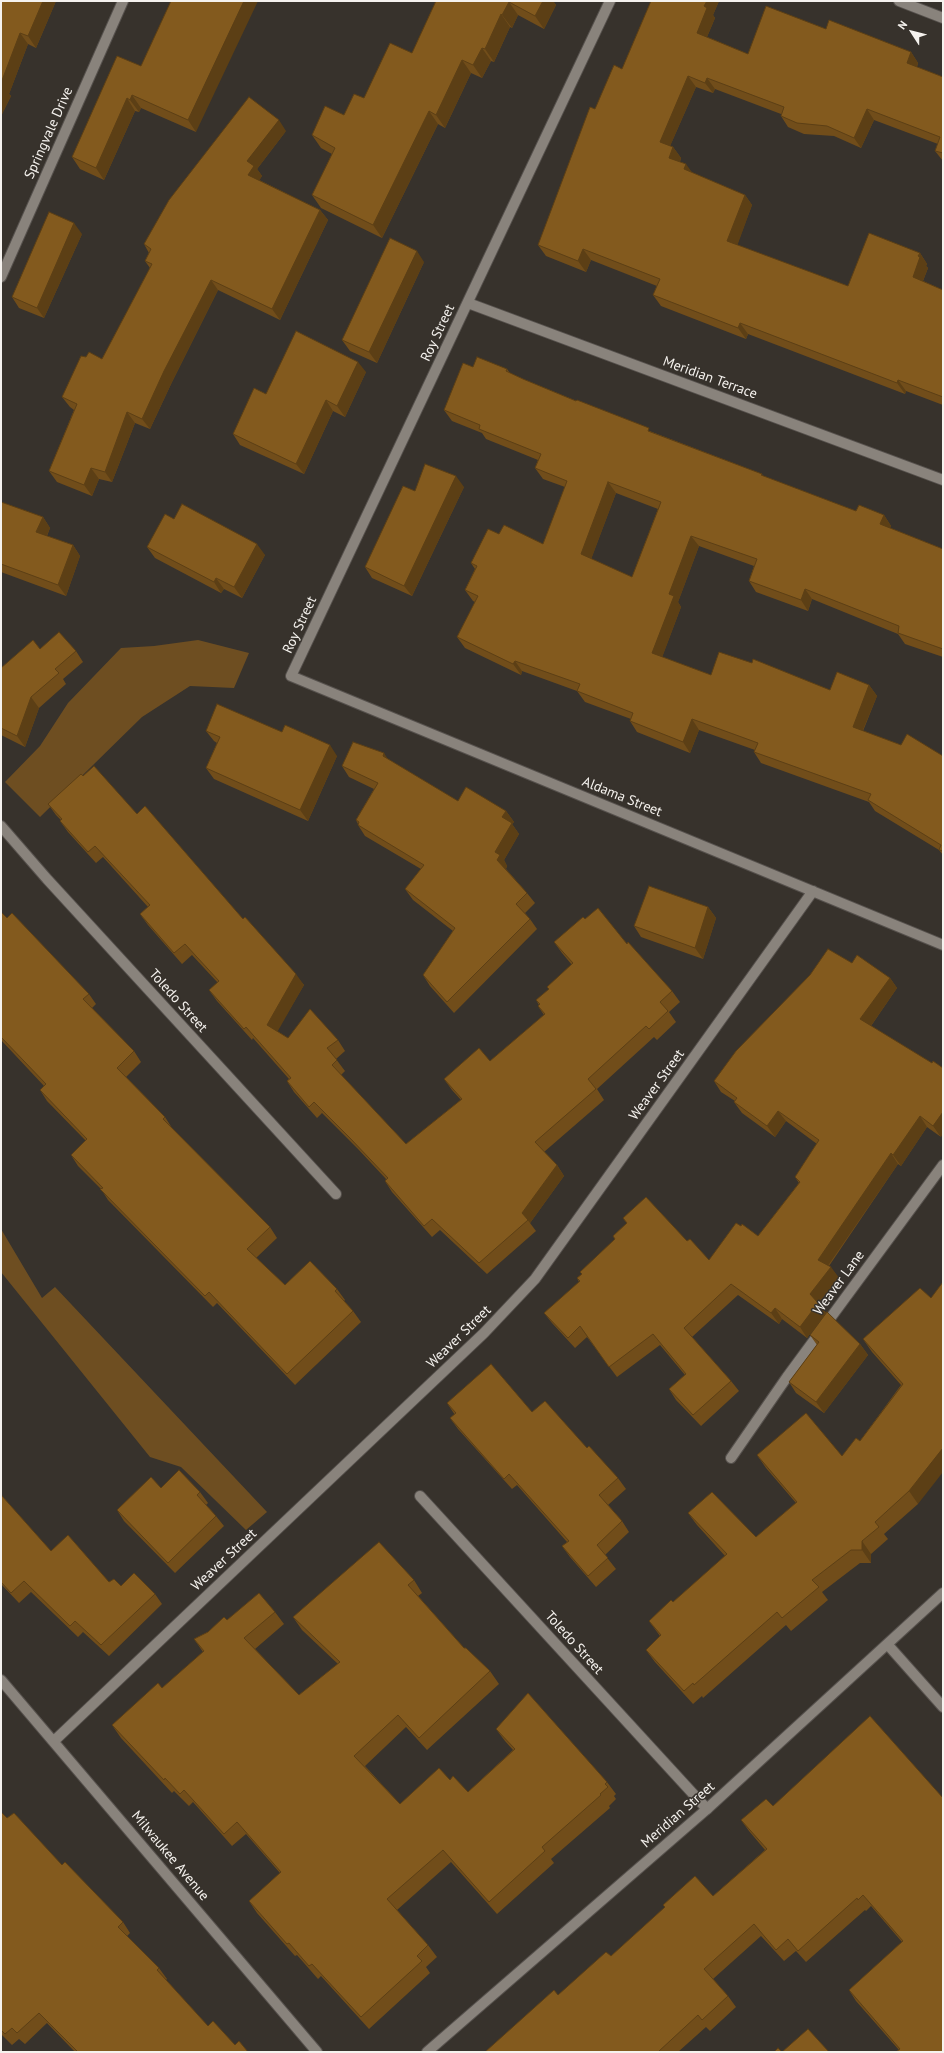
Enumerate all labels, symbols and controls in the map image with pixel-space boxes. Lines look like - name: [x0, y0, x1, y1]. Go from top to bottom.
- north arrow: [892, 12, 932, 52]
- text: N: [894, 18, 910, 32]
- street label: Springvale Drive: [21, 84, 77, 182]
- street label: Roy Street: [417, 302, 459, 364]
- street label: Meridian Terrace: [661, 353, 759, 403]
- street label: Roy Street: [279, 594, 321, 656]
- street label: Aldama Street: [580, 773, 664, 821]
- street label: Toledo Street: [145, 966, 211, 1036]
- street label: Weaver Street: [626, 1046, 688, 1124]
- street label: Weaver Lane: [810, 1247, 868, 1319]
- street label: Weaver Street: [423, 1302, 495, 1372]
- street label: Weaver Street: [188, 1526, 260, 1594]
- street label: Toledo Street: [541, 1608, 607, 1678]
- street label: Meridian Street: [638, 1778, 718, 1852]
- street label: Milwaukee Avenue: [128, 1808, 212, 1904]

